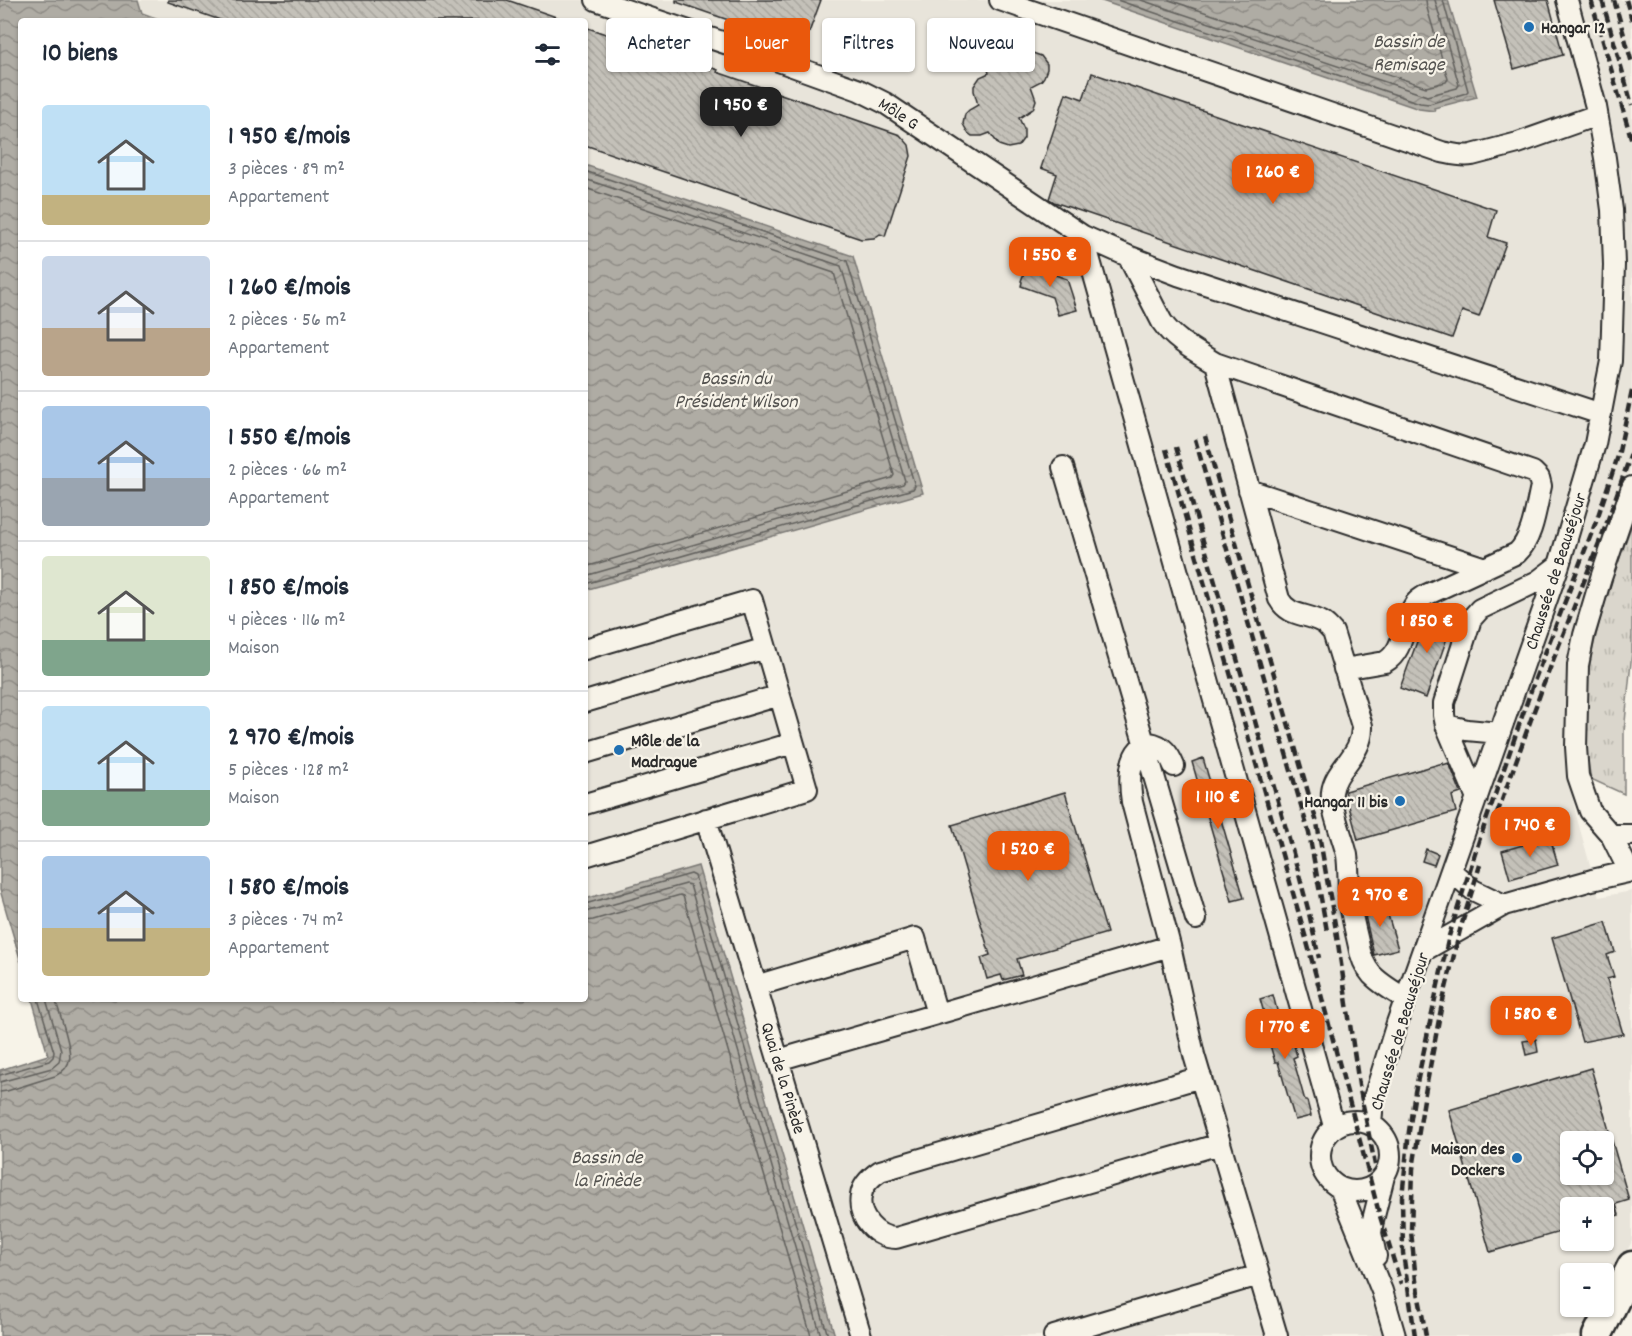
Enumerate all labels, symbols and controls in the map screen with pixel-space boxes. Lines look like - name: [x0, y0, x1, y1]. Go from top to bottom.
- place label: Hangar 12: [1541, 17, 1606, 42]
- chip: Acheter: [606, 18, 712, 72]
- chip: Louer: [724, 18, 810, 72]
- chip: Filtres: [822, 18, 915, 72]
- chip: Nouveau: [927, 18, 1035, 72]
- marker: Hangar 12: [1522, 20, 1536, 34]
- water label: Bassin de Remisage: [1373, 29, 1446, 80]
- text: 10 biens: [42, 36, 118, 73]
- icon: filters: [531, 38, 564, 71]
- pin: 1 950 €: [686, 87, 796, 138]
- text: 1 950 €: [714, 92, 768, 120]
- street label: Môle G: [872, 93, 923, 138]
- text: 1 950 €/mois: [228, 119, 351, 156]
- icon: home: [90, 129, 162, 201]
- pin: 1 260 €: [1218, 154, 1328, 205]
- text: 3 pièces · 89 m²: [228, 156, 345, 184]
- text: 1 260 €: [1246, 159, 1300, 187]
- text: Appartement: [228, 184, 330, 212]
- pin: 1 550 €: [995, 237, 1105, 288]
- text: 1 550 €: [1023, 242, 1077, 270]
- text: 1 260 €/mois: [228, 270, 351, 307]
- icon: home: [90, 280, 162, 352]
- text: 2 pièces · 56 m²: [228, 307, 346, 335]
- text: Appartement: [228, 335, 330, 363]
- water label: Bassin du Président Wilson: [674, 366, 798, 417]
- text: 1 550 €/mois: [228, 420, 351, 457]
- icon: home: [90, 430, 162, 502]
- text: 2 pièces · 66 m²: [228, 457, 347, 485]
- text: Appartement: [228, 485, 330, 513]
- street label: Chaussée de Beauséjour: [1520, 490, 1595, 654]
- text: 1 850 €/mois: [228, 570, 349, 607]
- icon: home: [90, 580, 162, 652]
- pin: 1 850 €: [1372, 603, 1482, 654]
- text: 4 pièces · 116 m²: [228, 607, 346, 635]
- text: 1 850 €: [1401, 608, 1453, 636]
- text: Maison: [228, 635, 279, 663]
- text: 2 970 €/mois: [228, 720, 354, 757]
- icon: home: [90, 730, 162, 802]
- place label: Môle de la Madrague: [631, 730, 700, 776]
- marker: Môle de la Madrague: [612, 743, 626, 757]
- text: 5 pièces · 128 m²: [228, 757, 349, 785]
- pin: 1 110 €: [1163, 779, 1273, 830]
- text: 1 110 €: [1196, 784, 1240, 812]
- text: Maison: [228, 785, 279, 813]
- place label: Hangar 11 bis: [1304, 791, 1388, 816]
- marker: Hangar 11 bis: [1393, 794, 1407, 808]
- pin: 1 740 €: [1475, 807, 1585, 858]
- text: 1 740 €: [1504, 812, 1556, 840]
- pin: 1 520 €: [973, 831, 1083, 882]
- text: 1 520 €: [1001, 836, 1055, 864]
- text: 1 580 €/mois: [228, 870, 349, 907]
- pin: 2 970 €: [1325, 877, 1435, 928]
- icon: home: [90, 880, 162, 952]
- text: 2 970 €: [1352, 882, 1408, 910]
- text: 3 pièces · 74 m²: [228, 907, 344, 935]
- text: Appartement: [228, 935, 330, 963]
- street label: Chaussée de Beauséjour: [1365, 949, 1437, 1114]
- pin: 1 580 €: [1476, 996, 1586, 1047]
- text: 1 580 €: [1505, 1001, 1557, 1029]
- pin: 1 770 €: [1230, 1009, 1340, 1060]
- text: 1 770 €: [1260, 1014, 1310, 1042]
- street label: Quai de la Pinède: [753, 1020, 810, 1138]
- map controls: [1560, 1131, 1614, 1317]
- button: locate: [1560, 1131, 1614, 1185]
- place label: Maison des Dockers: [1431, 1138, 1505, 1184]
- water label: Bassin de la Pinède: [571, 1145, 644, 1196]
- marker: Maison des Dockers: [1510, 1151, 1524, 1165]
- button: +: [1560, 1197, 1614, 1251]
- button: −: [1560, 1263, 1614, 1317]

